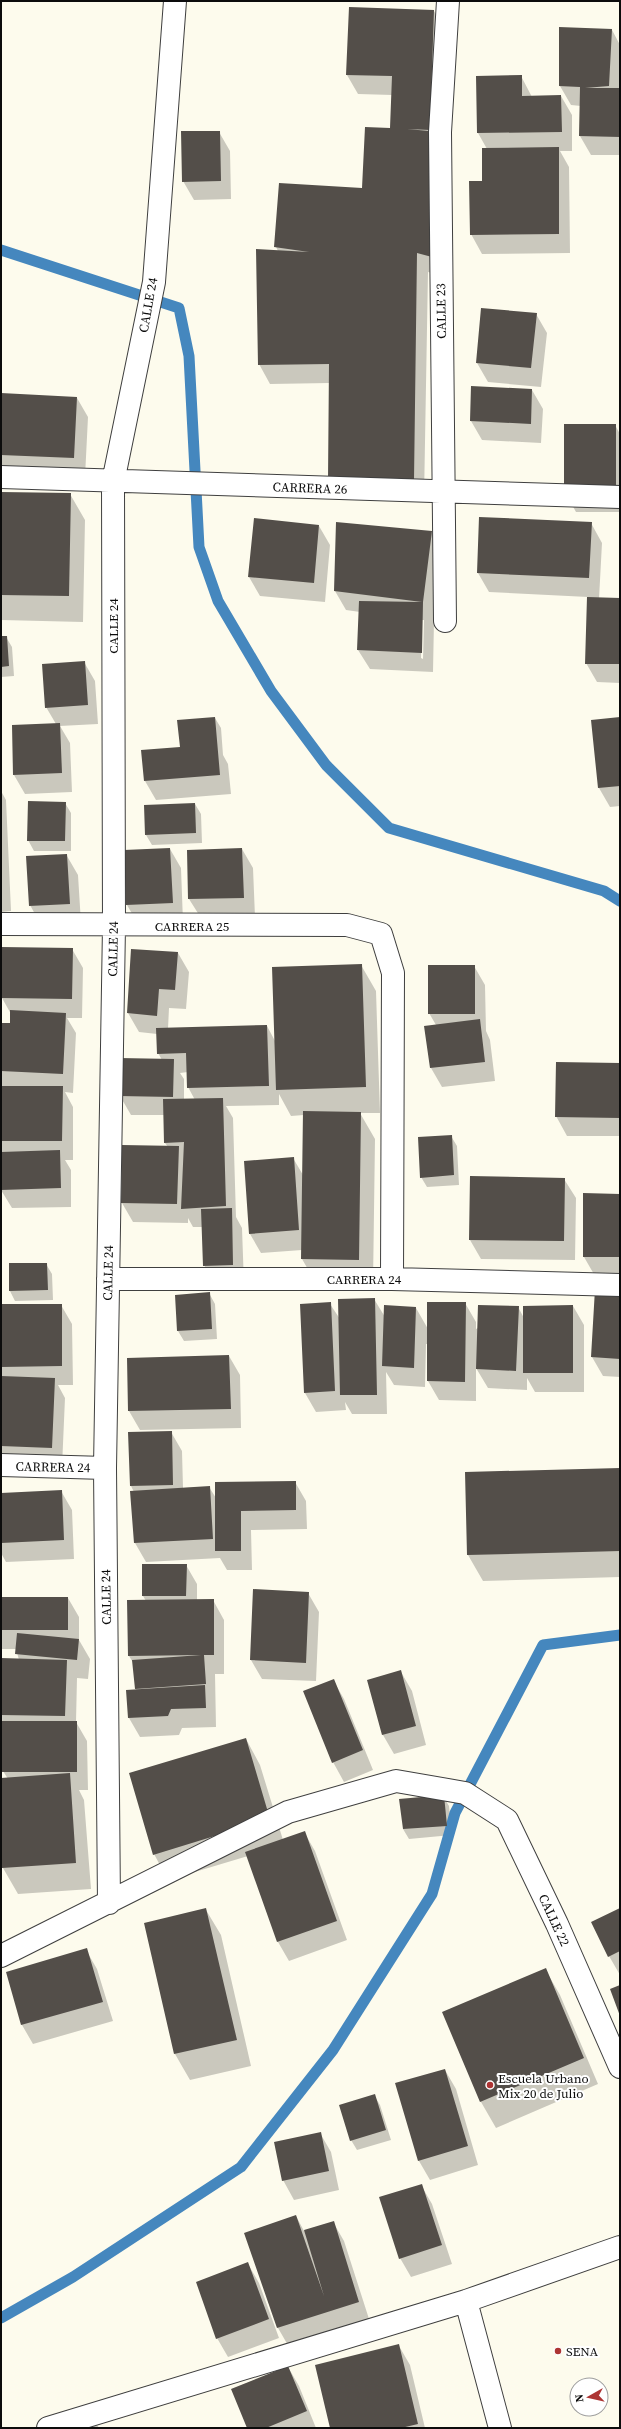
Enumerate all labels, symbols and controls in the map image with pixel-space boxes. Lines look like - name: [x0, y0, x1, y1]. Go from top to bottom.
- street label: CALLE 24: [135, 276, 161, 334]
- street label: CALLE 23: [432, 283, 450, 339]
- street label: CARRERA 26: [272, 478, 348, 498]
- street label: CALLE 24: [105, 598, 122, 654]
- street label: CARRERA 25: [155, 918, 229, 935]
- street label: CALLE 24: [104, 921, 122, 977]
- street label: CALLE 24: [99, 1245, 117, 1301]
- street label: CARRERA 24: [327, 1271, 402, 1288]
- street label: CARRERA 24: [15, 1458, 91, 1476]
- street label: CALLE 24: [97, 1569, 115, 1625]
- street label: CALLE 22: [535, 1891, 573, 1949]
- place label: Escuela Urbano Mix 20 de Julio: [498, 2070, 589, 2102]
- marker: Escuela Urbano Mix 20 de Julio: [485, 2080, 495, 2090]
- place label: SENA: [566, 2343, 598, 2360]
- marker: SENA: [553, 2346, 563, 2356]
- north arrow: [569, 2377, 609, 2417]
- text: N: [572, 2393, 588, 2403]

